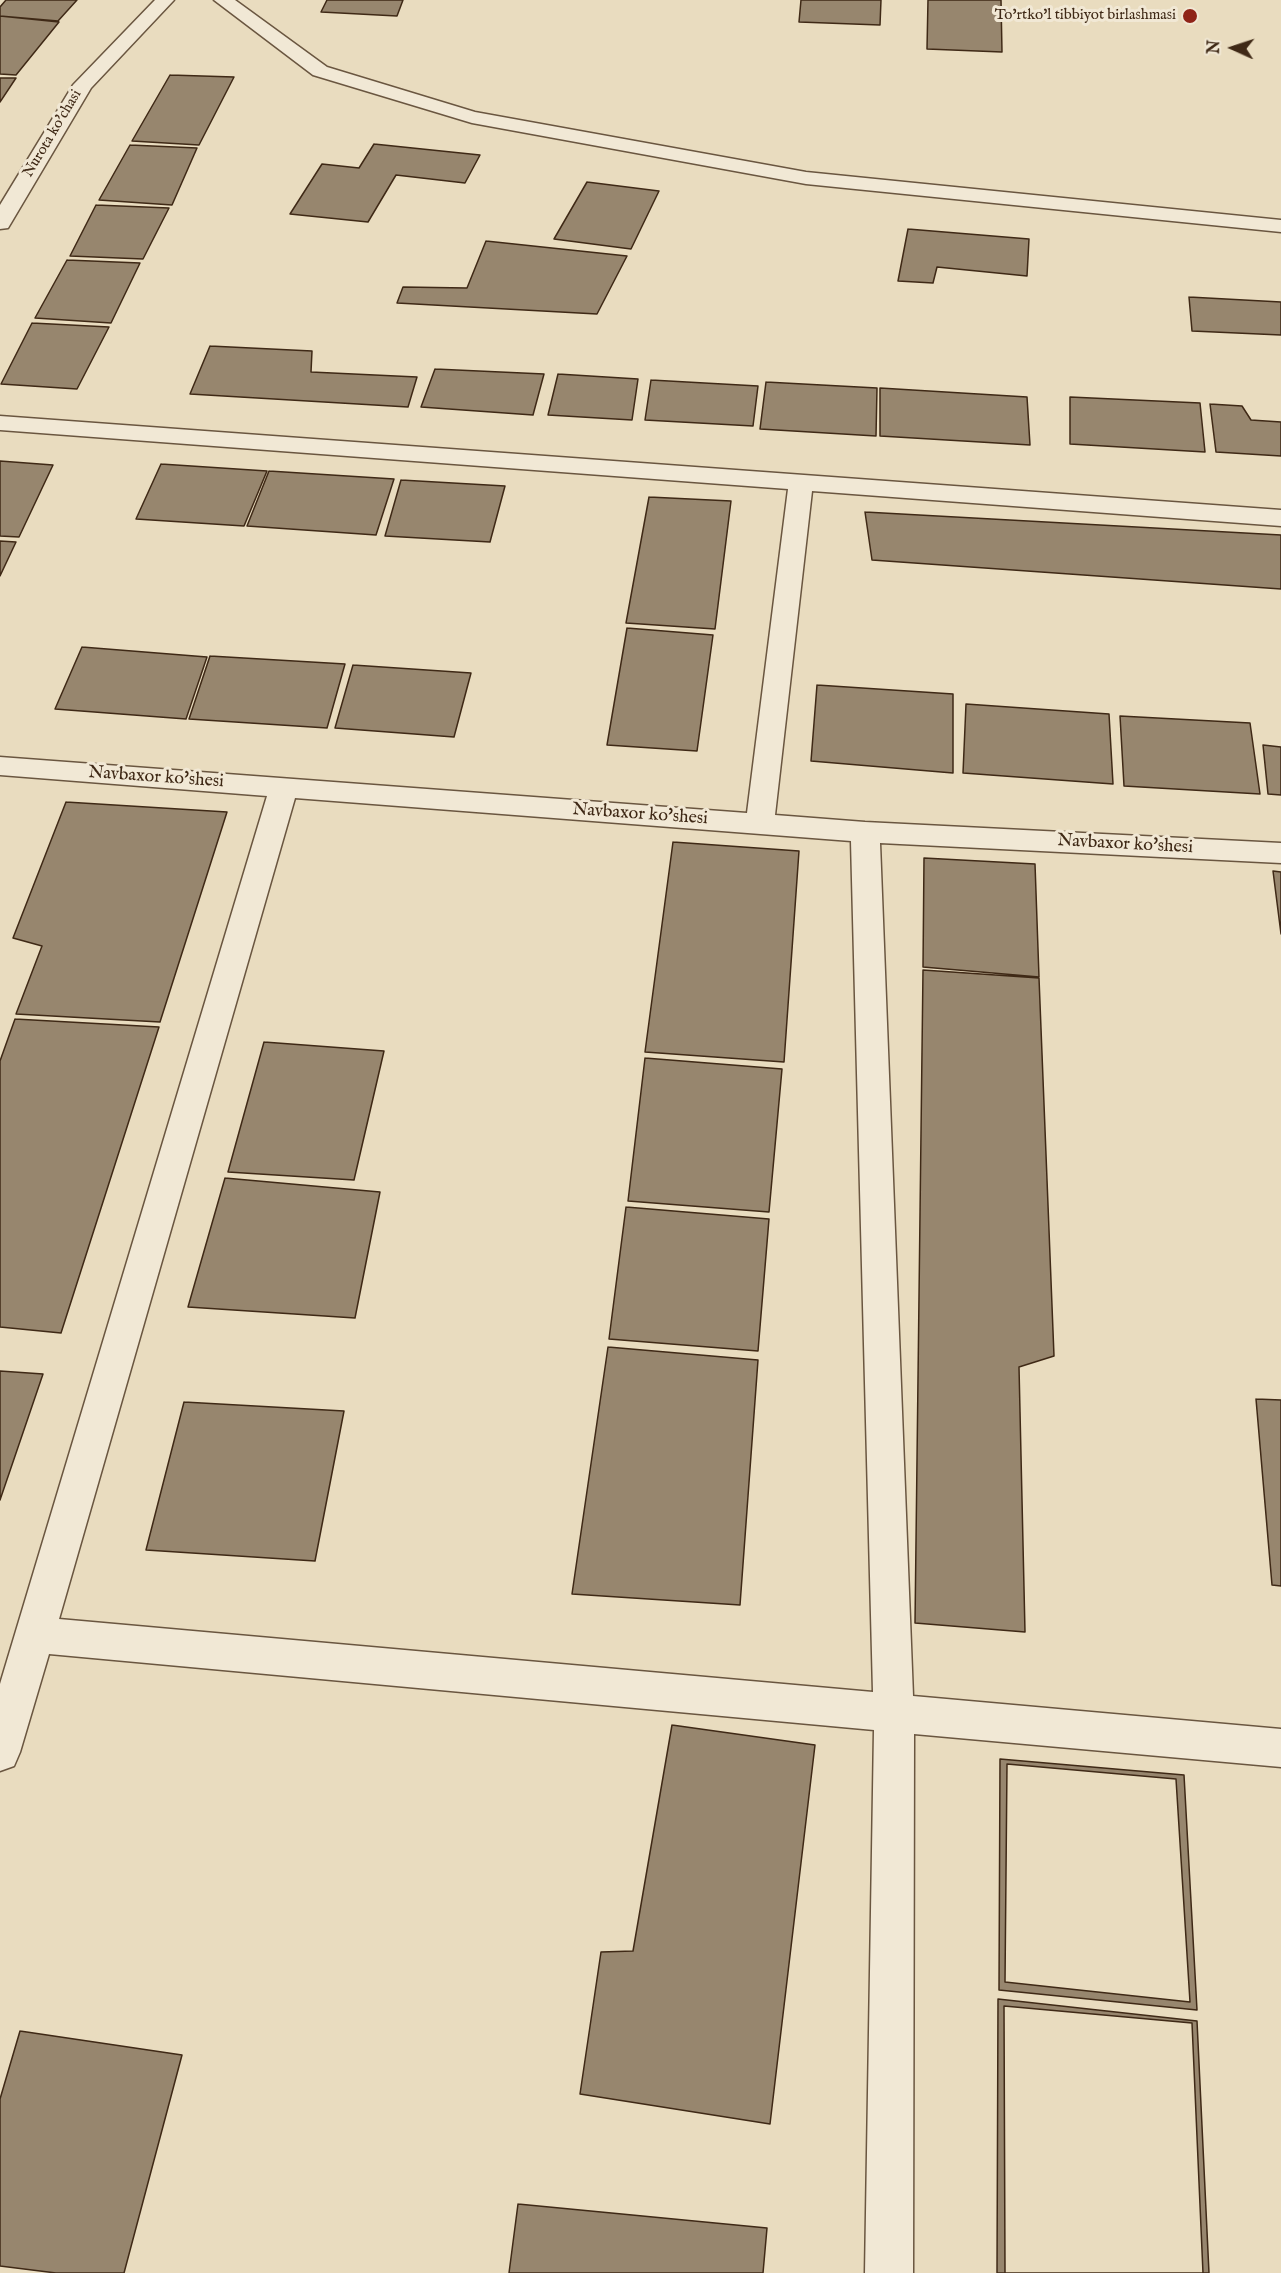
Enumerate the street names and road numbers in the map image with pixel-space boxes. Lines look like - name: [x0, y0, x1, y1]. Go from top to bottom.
- street label: Nurota ko'chasi: [20, 87, 86, 181]
- street label: Navbaxor ko'shesi: [87, 762, 225, 794]
- street label: Navbaxor ko'shesi: [571, 799, 709, 831]
- street label: Navbaxor ko'shesi: [1057, 831, 1193, 859]

